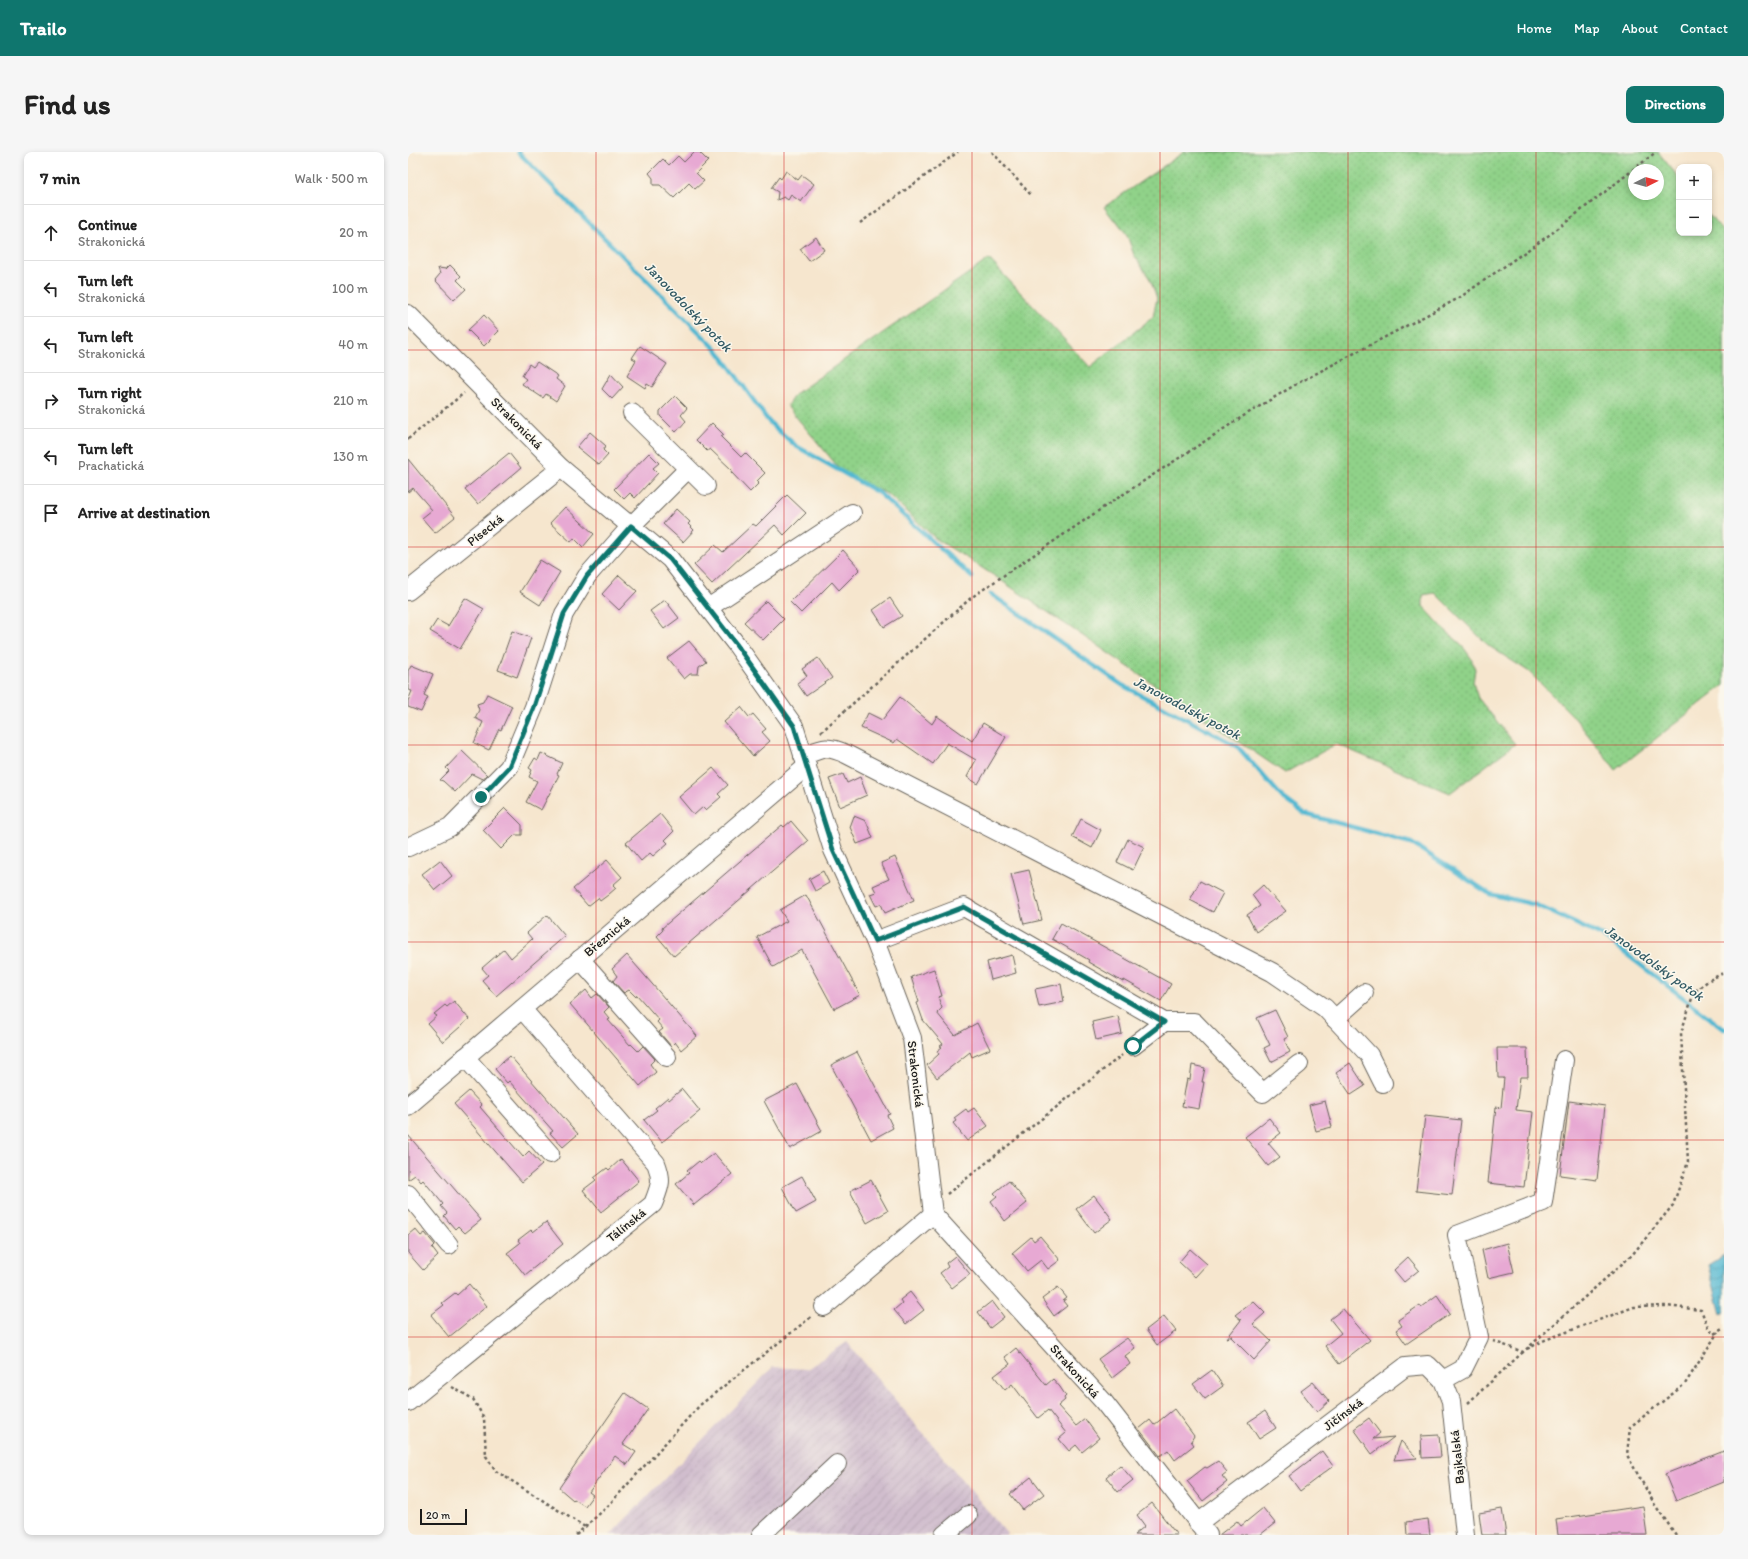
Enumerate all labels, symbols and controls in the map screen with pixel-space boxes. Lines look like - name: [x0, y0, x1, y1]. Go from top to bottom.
- text: Trailo: [20, 17, 67, 40]
- text: Home: [1517, 20, 1552, 37]
- text: Map: [1574, 20, 1600, 37]
- text: About: [1622, 20, 1658, 37]
- text: Contact: [1680, 20, 1728, 37]
- button: Directions: [1626, 86, 1724, 123]
- text: Find us: [24, 87, 111, 121]
- north arrow: [1628, 164, 1664, 200]
- map controls: [1676, 164, 1712, 236]
- button: +: [1676, 164, 1712, 200]
- text: 7 min: [40, 168, 80, 188]
- text: Walk · 500 m: [295, 171, 368, 186]
- button: −: [1676, 200, 1712, 236]
- text: Continue: [78, 216, 137, 234]
- icon: ahead: [40, 222, 62, 244]
- text: 20 m: [339, 225, 368, 240]
- text: Strakonická: [78, 234, 145, 249]
- water label: Janovodolský potok: [641, 258, 736, 356]
- text: Turn left: [78, 272, 133, 290]
- icon: left: [40, 278, 62, 300]
- text: 100 m: [332, 281, 368, 296]
- text: Strakonická: [78, 290, 145, 305]
- text: Turn left: [78, 328, 133, 346]
- icon: left: [40, 334, 62, 356]
- text: 40 m: [338, 337, 368, 352]
- text: Strakonická: [78, 346, 145, 361]
- text: Turn right: [78, 384, 142, 402]
- icon: right: [40, 390, 62, 412]
- text: 210 m: [333, 393, 368, 408]
- street label: Strakonická: [488, 394, 546, 452]
- text: Strakonická: [78, 402, 145, 417]
- text: Turn left: [78, 440, 133, 458]
- icon: left: [40, 446, 62, 468]
- text: 130 m: [333, 449, 368, 464]
- text: Prachatická: [78, 458, 144, 473]
- icon: arrive: [40, 502, 62, 524]
- text: Arrive at destination: [78, 504, 210, 522]
- street label: Písecká: [464, 511, 506, 549]
- water label: Janovodolský potok: [1131, 673, 1244, 744]
- route end: [472, 788, 490, 806]
- street label: Březnická: [581, 912, 633, 960]
- water label: Janovodolský potok: [1601, 921, 1708, 1005]
- route start: [1124, 1037, 1142, 1055]
- street label: Strakonická: [904, 1040, 928, 1109]
- street label: Tálínská: [603, 1205, 649, 1245]
- street label: Strakonická: [1047, 1341, 1103, 1401]
- street label: Jičínská: [1320, 1394, 1366, 1434]
- street label: Bajkalská: [1447, 1429, 1467, 1485]
- scale bar: [420, 1507, 467, 1526]
- text: 20 m: [426, 1509, 450, 1522]

